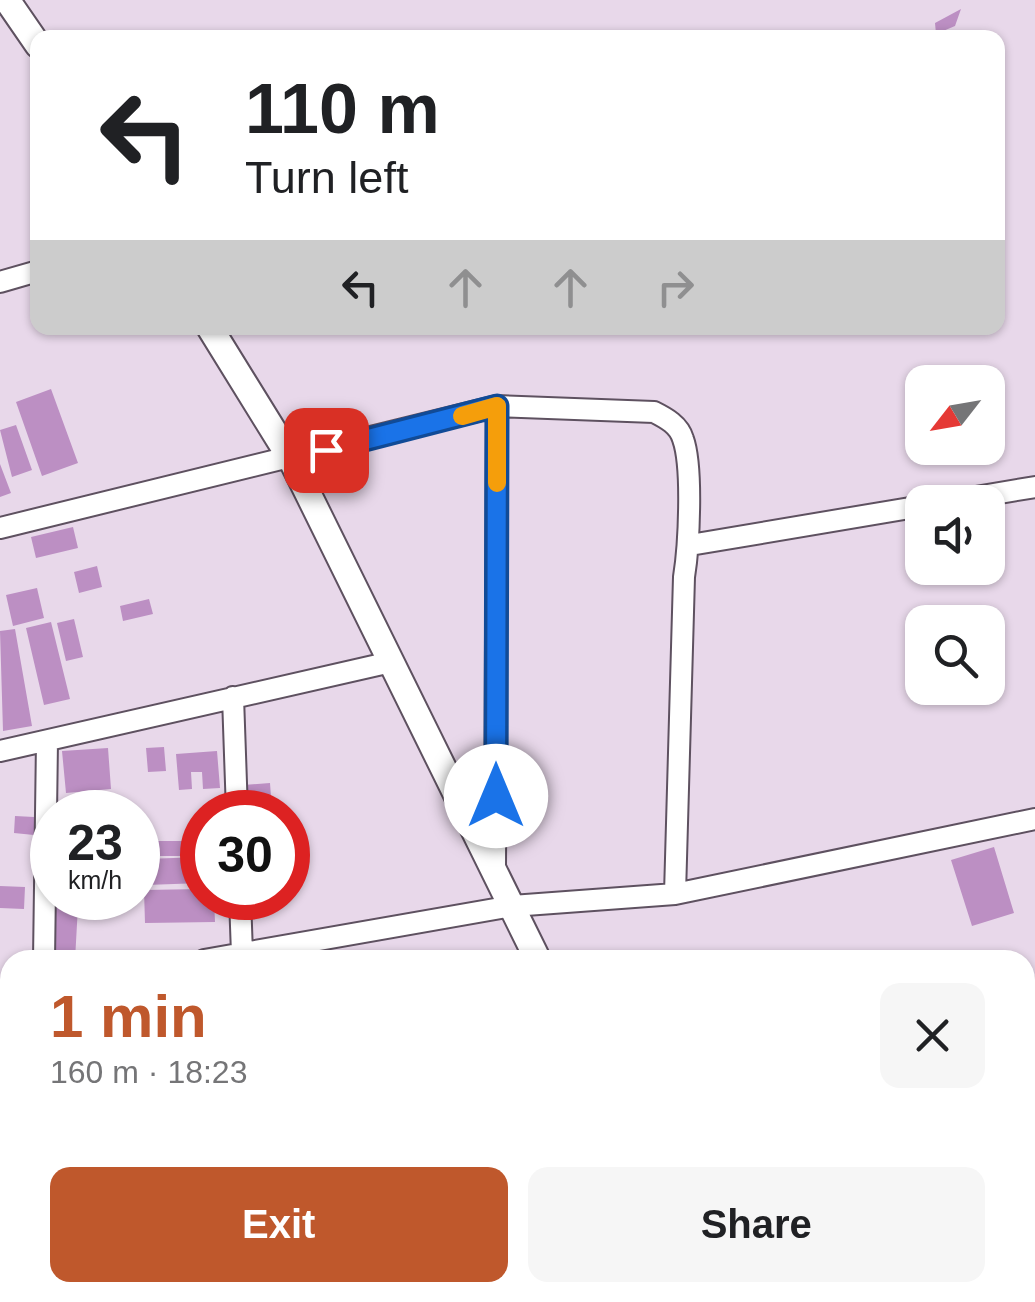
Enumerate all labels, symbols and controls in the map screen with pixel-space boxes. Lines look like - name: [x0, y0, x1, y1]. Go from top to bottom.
- icon: left: [80, 70, 210, 200]
- text: 110 m: [245, 70, 440, 148]
- text: Turn left: [245, 152, 408, 203]
- icon: left: [333, 260, 388, 315]
- icon: ahead: [438, 260, 493, 315]
- icon: ahead: [543, 260, 598, 315]
- icon: right: [648, 260, 703, 315]
- north arrow: [905, 365, 1005, 465]
- map controls: [905, 365, 1005, 705]
- pin: [284, 408, 369, 493]
- icon: arrive: [299, 423, 354, 478]
- button: sound: [905, 485, 1005, 585]
- button: search: [905, 605, 1005, 705]
- position arrow: [444, 744, 548, 848]
- speed limit sign: 30: [180, 790, 310, 920]
- text: 23: [67, 815, 123, 871]
- text: km/h: [68, 866, 122, 894]
- text: 1 min: [50, 983, 207, 1050]
- button: close: [880, 983, 985, 1088]
- text: 160 m · 18:23: [50, 1054, 247, 1090]
- button: Exit: [50, 1167, 508, 1282]
- button: Share: [528, 1167, 985, 1282]

